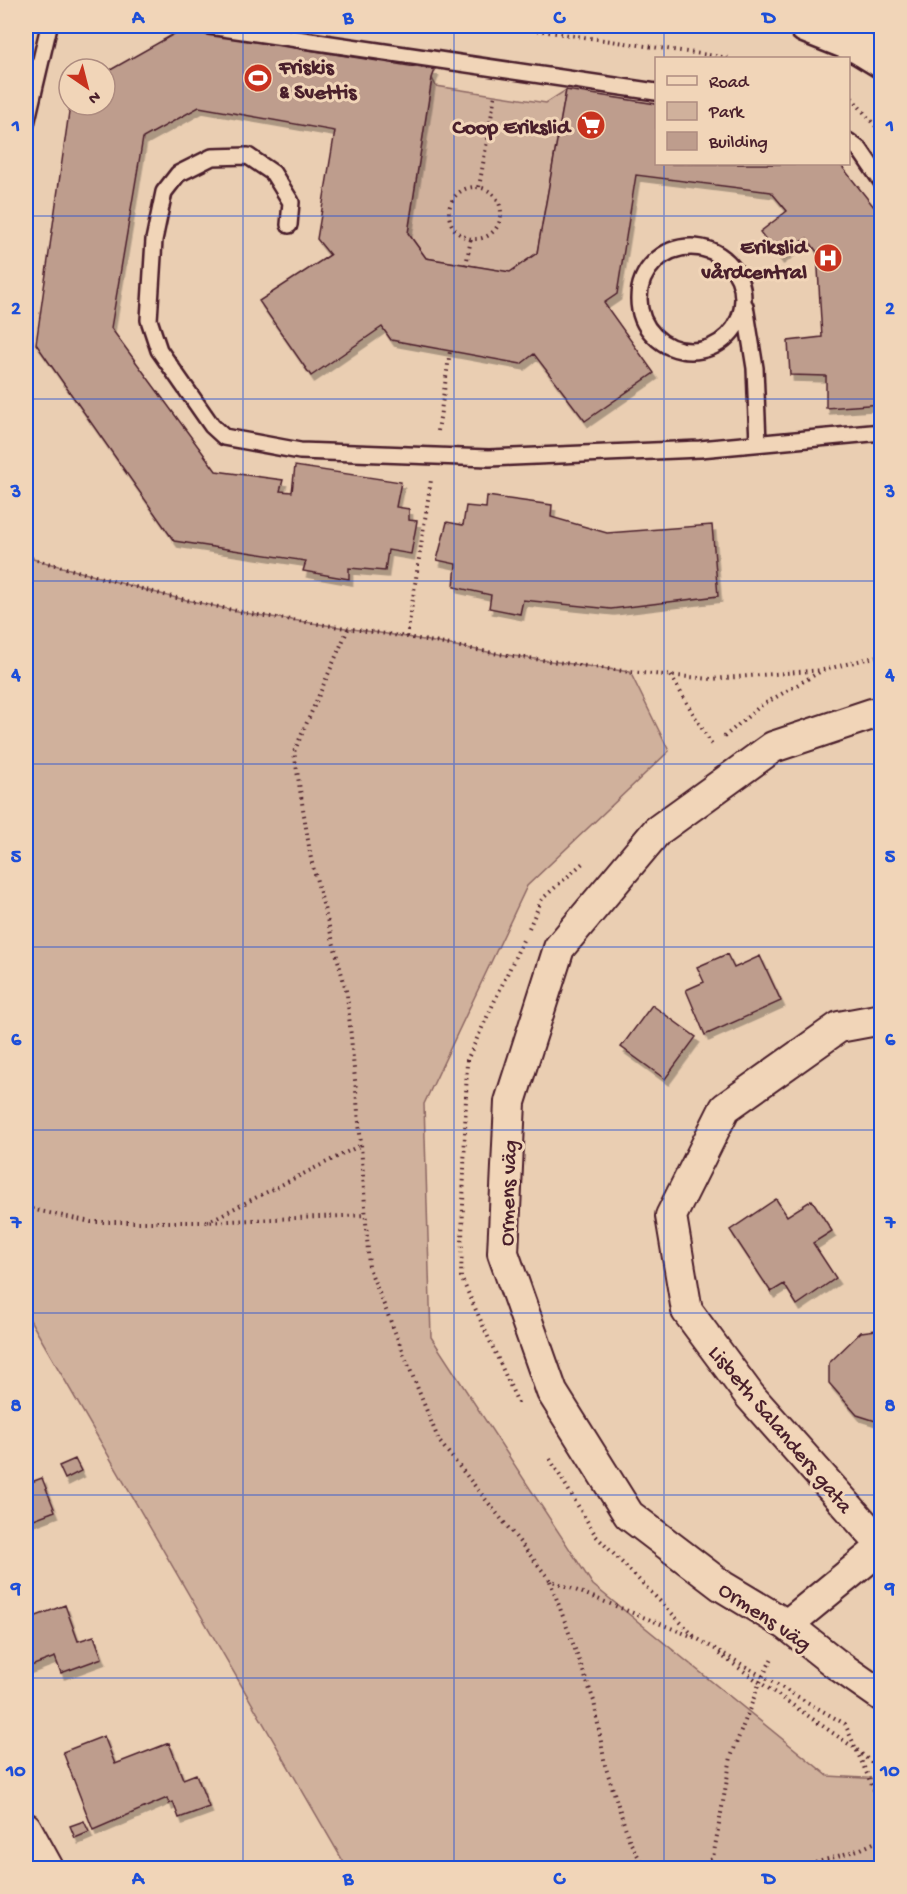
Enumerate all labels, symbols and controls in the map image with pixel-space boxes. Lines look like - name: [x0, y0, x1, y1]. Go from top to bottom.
- text: A: [131, 8, 146, 31]
- text: B: [342, 8, 354, 31]
- text: C: [553, 8, 567, 31]
- text: D: [760, 8, 776, 31]
- place label: Friskis & Svettis: [278, 56, 358, 107]
- north arrow: [57, 57, 117, 117]
- legend: [655, 57, 850, 165]
- sports icon: Friskis & Svettis: [242, 62, 274, 94]
- text: Road: [709, 73, 750, 94]
- text: N: [83, 86, 103, 108]
- text: Park: [708, 103, 745, 124]
- supermarket icon: Coop Erikslid: [575, 109, 607, 141]
- text: 1: [11, 116, 20, 139]
- place label: Coop Erikslid: [452, 116, 572, 142]
- text: 1: [885, 116, 894, 139]
- text: Building: [708, 133, 768, 154]
- place label: Erikslid vårdcentral: [700, 236, 809, 287]
- hospital icon: Erikslid vårdcentral: [812, 242, 844, 274]
- text: 2: [11, 299, 21, 322]
- text: 2: [885, 299, 895, 322]
- text: 3: [10, 482, 21, 505]
- text: 3: [884, 482, 895, 505]
- text: 4: [10, 665, 21, 688]
- text: 4: [884, 665, 895, 688]
- text: 5: [11, 847, 22, 870]
- text: 5: [885, 847, 896, 870]
- text: 6: [11, 1030, 22, 1053]
- text: 6: [885, 1030, 896, 1053]
- street label: Ormens väg: [495, 1140, 525, 1247]
- text: 7: [10, 1213, 23, 1236]
- text: 7: [884, 1213, 897, 1236]
- street label: Lisbeth Salanders gata: [701, 1341, 857, 1520]
- text: 8: [11, 1396, 22, 1419]
- text: 8: [885, 1396, 896, 1419]
- street label: Ormens väg: [712, 1578, 815, 1659]
- text: 9: [10, 1579, 21, 1602]
- text: 9: [884, 1579, 895, 1602]
- text: 10: [5, 1761, 26, 1784]
- text: 10: [879, 1761, 900, 1784]
- text: A: [131, 1869, 146, 1892]
- text: B: [342, 1869, 354, 1892]
- text: C: [553, 1869, 567, 1892]
- text: D: [760, 1869, 776, 1892]

